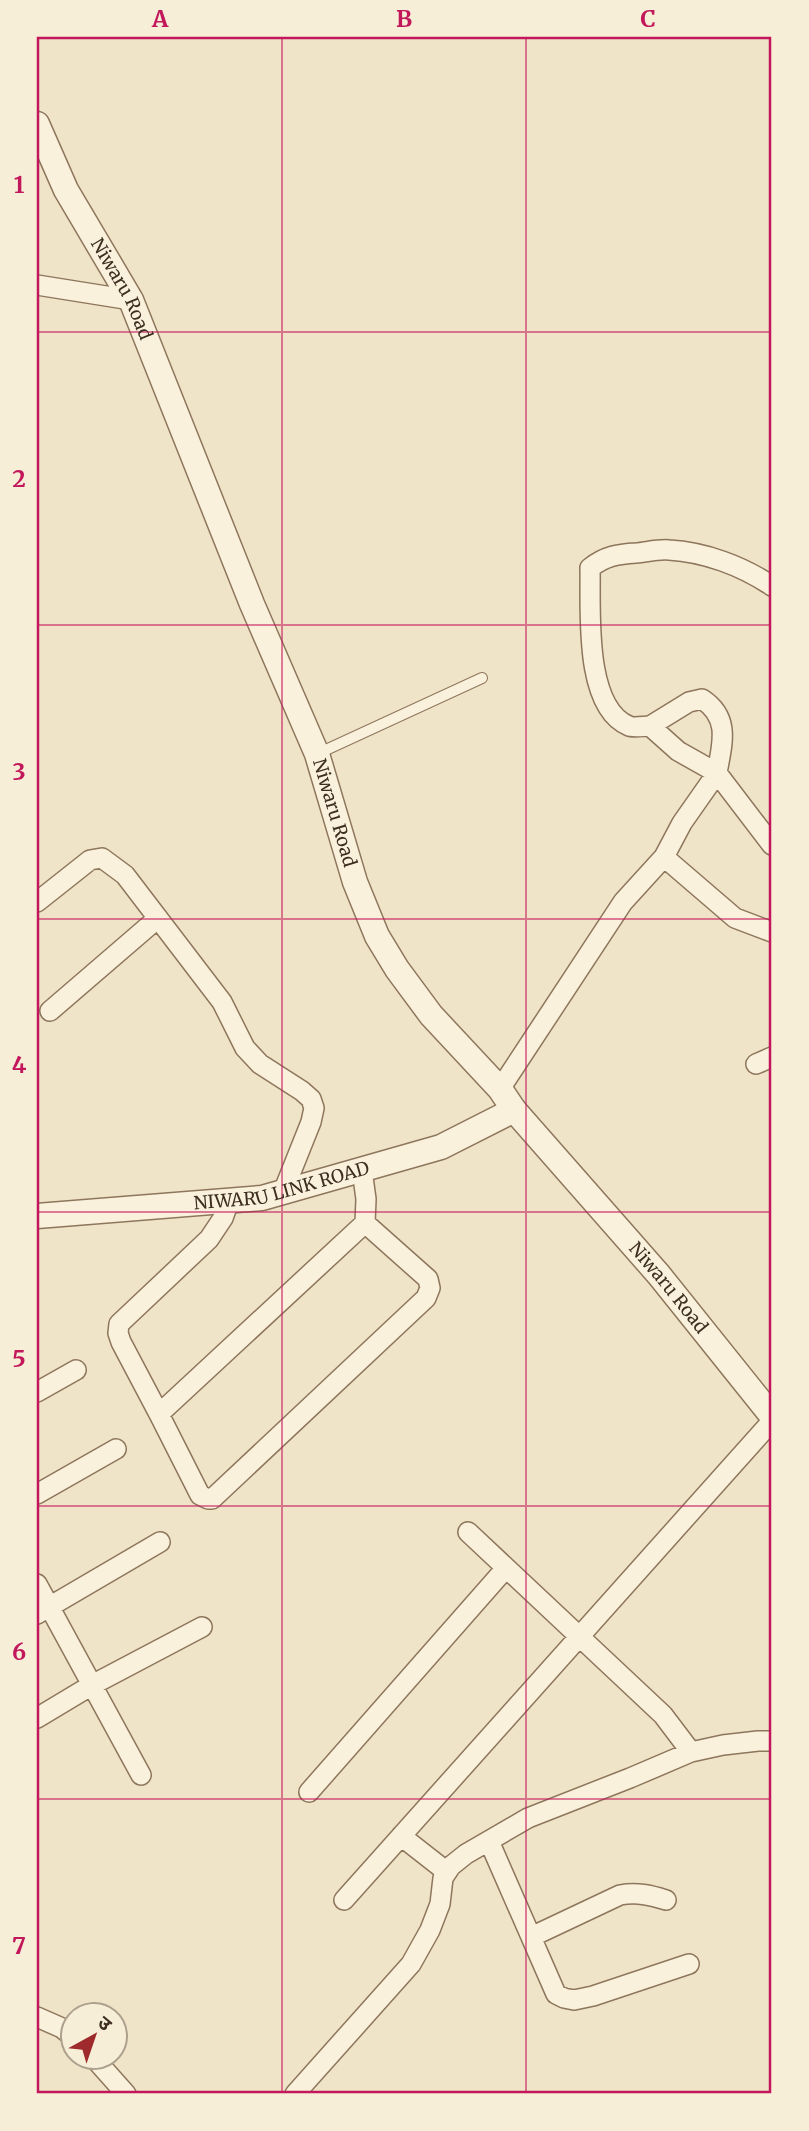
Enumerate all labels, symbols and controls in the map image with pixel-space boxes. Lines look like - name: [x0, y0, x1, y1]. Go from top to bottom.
- text: A: [151, 4, 169, 33]
- text: B: [396, 4, 412, 33]
- text: C: [640, 4, 656, 33]
- text: 1: [14, 170, 25, 199]
- street label: Niwaru Road: [86, 234, 158, 343]
- text: 2: [12, 464, 26, 493]
- street label: Niwaru Road: [308, 756, 362, 870]
- text: 3: [12, 757, 26, 786]
- text: 4: [12, 1050, 27, 1079]
- street label: NIWARU LINK ROAD: [193, 1156, 372, 1214]
- street label: Niwaru Road: [624, 1237, 713, 1338]
- text: 5: [12, 1344, 26, 1373]
- text: 6: [12, 1637, 26, 1666]
- text: 7: [12, 1931, 26, 1960]
- north arrow: [60, 2002, 130, 2072]
- text: उ: [93, 2010, 118, 2036]

